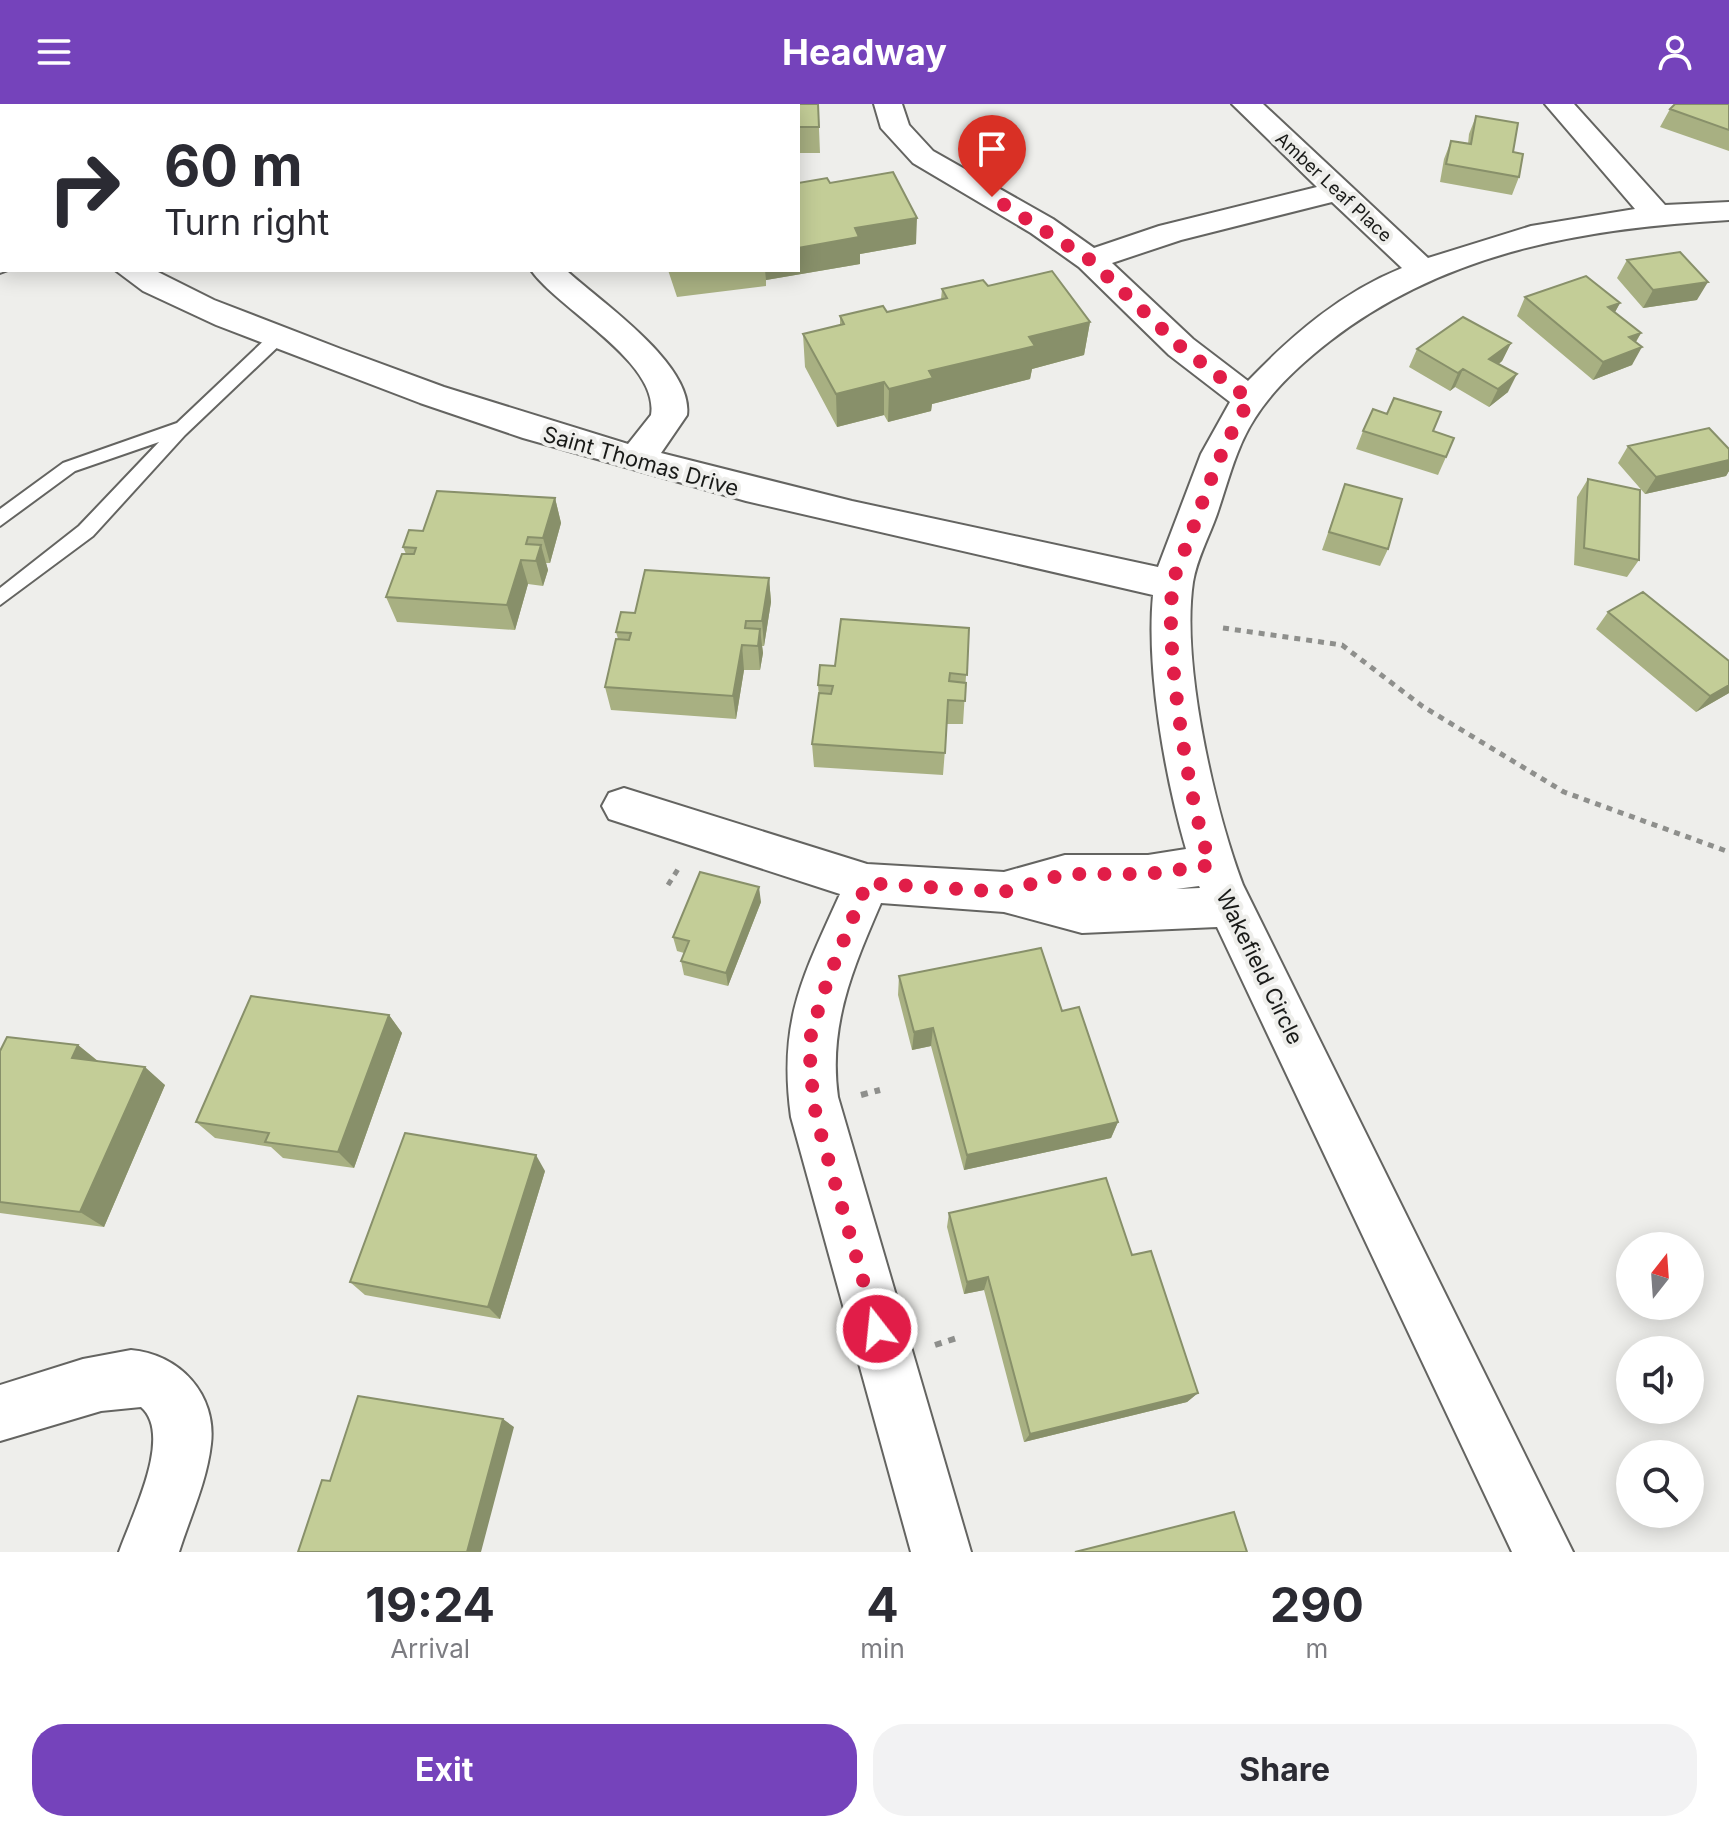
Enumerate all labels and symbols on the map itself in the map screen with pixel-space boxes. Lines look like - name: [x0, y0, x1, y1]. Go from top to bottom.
- pin: [958, 115, 1026, 197]
- street label: Amber Leaf Place: [1272, 128, 1396, 246]
- street label: Saint Thomas Drive: [540, 421, 742, 501]
- street label: Wakefield Circle: [1211, 886, 1309, 1048]
- north arrow: [1616, 1232, 1704, 1320]
- position arrow: [835, 1287, 919, 1371]

